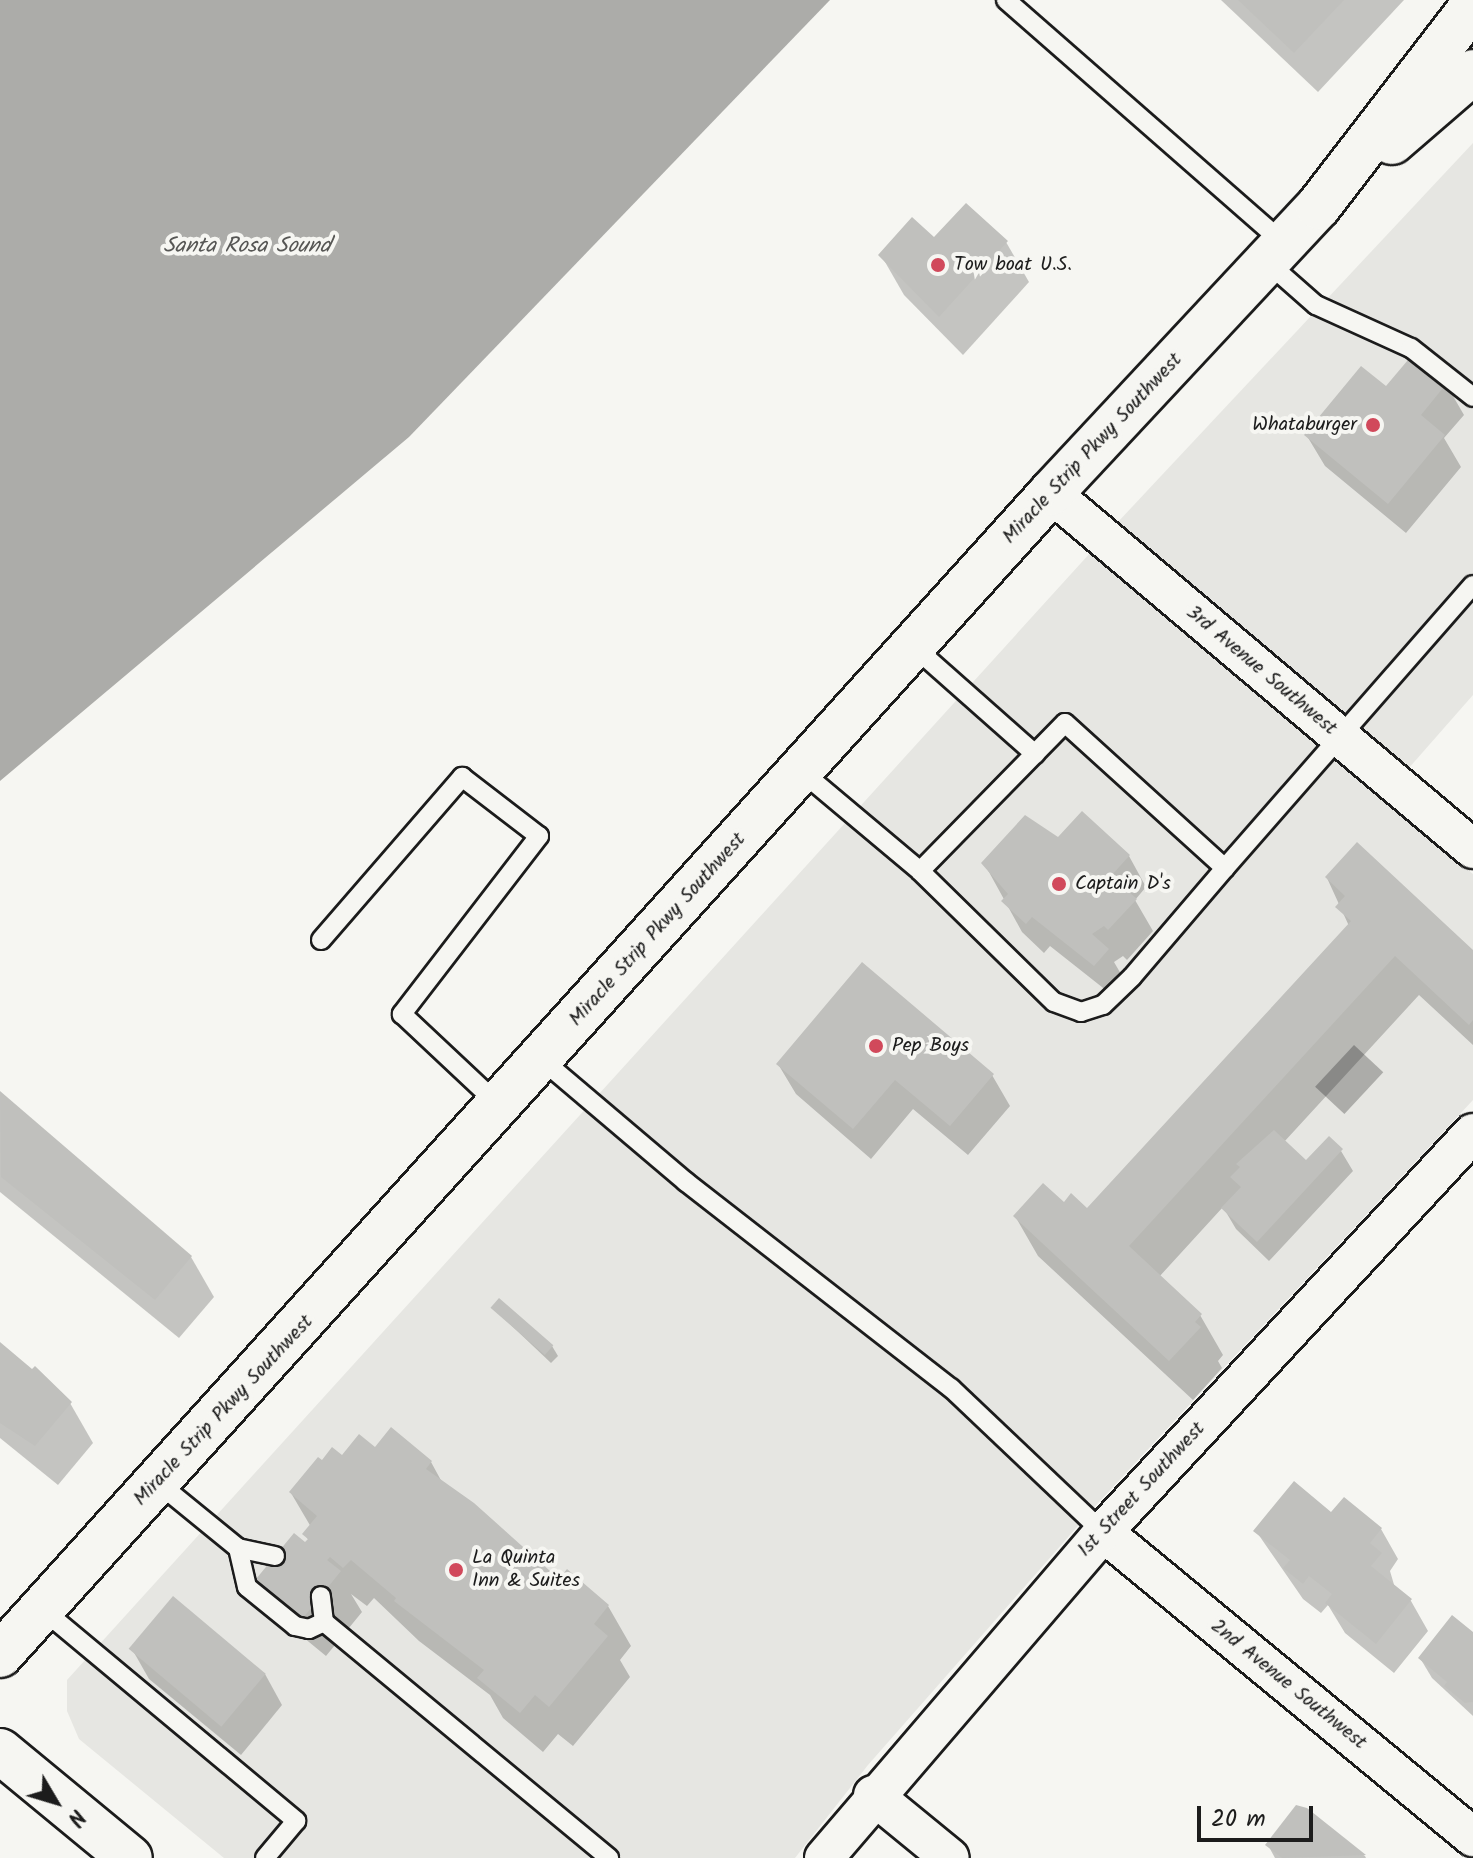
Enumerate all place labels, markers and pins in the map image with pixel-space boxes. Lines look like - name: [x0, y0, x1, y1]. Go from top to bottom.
- place label: Tow boat U.S.: [954, 253, 1072, 277]
- marker: Tow boat U.S.: [929, 256, 947, 274]
- place label: Whataburger: [1252, 413, 1357, 437]
- marker: Whataburger: [1364, 416, 1382, 434]
- place label: Captain D's: [1075, 872, 1171, 896]
- marker: Captain D's: [1050, 875, 1068, 893]
- place label: Pep Boys: [892, 1034, 969, 1058]
- marker: Pep Boys: [867, 1037, 885, 1055]
- place label: La Quinta Inn & Suites: [472, 1546, 580, 1593]
- marker: La Quinta Inn & Suites: [447, 1561, 465, 1579]

